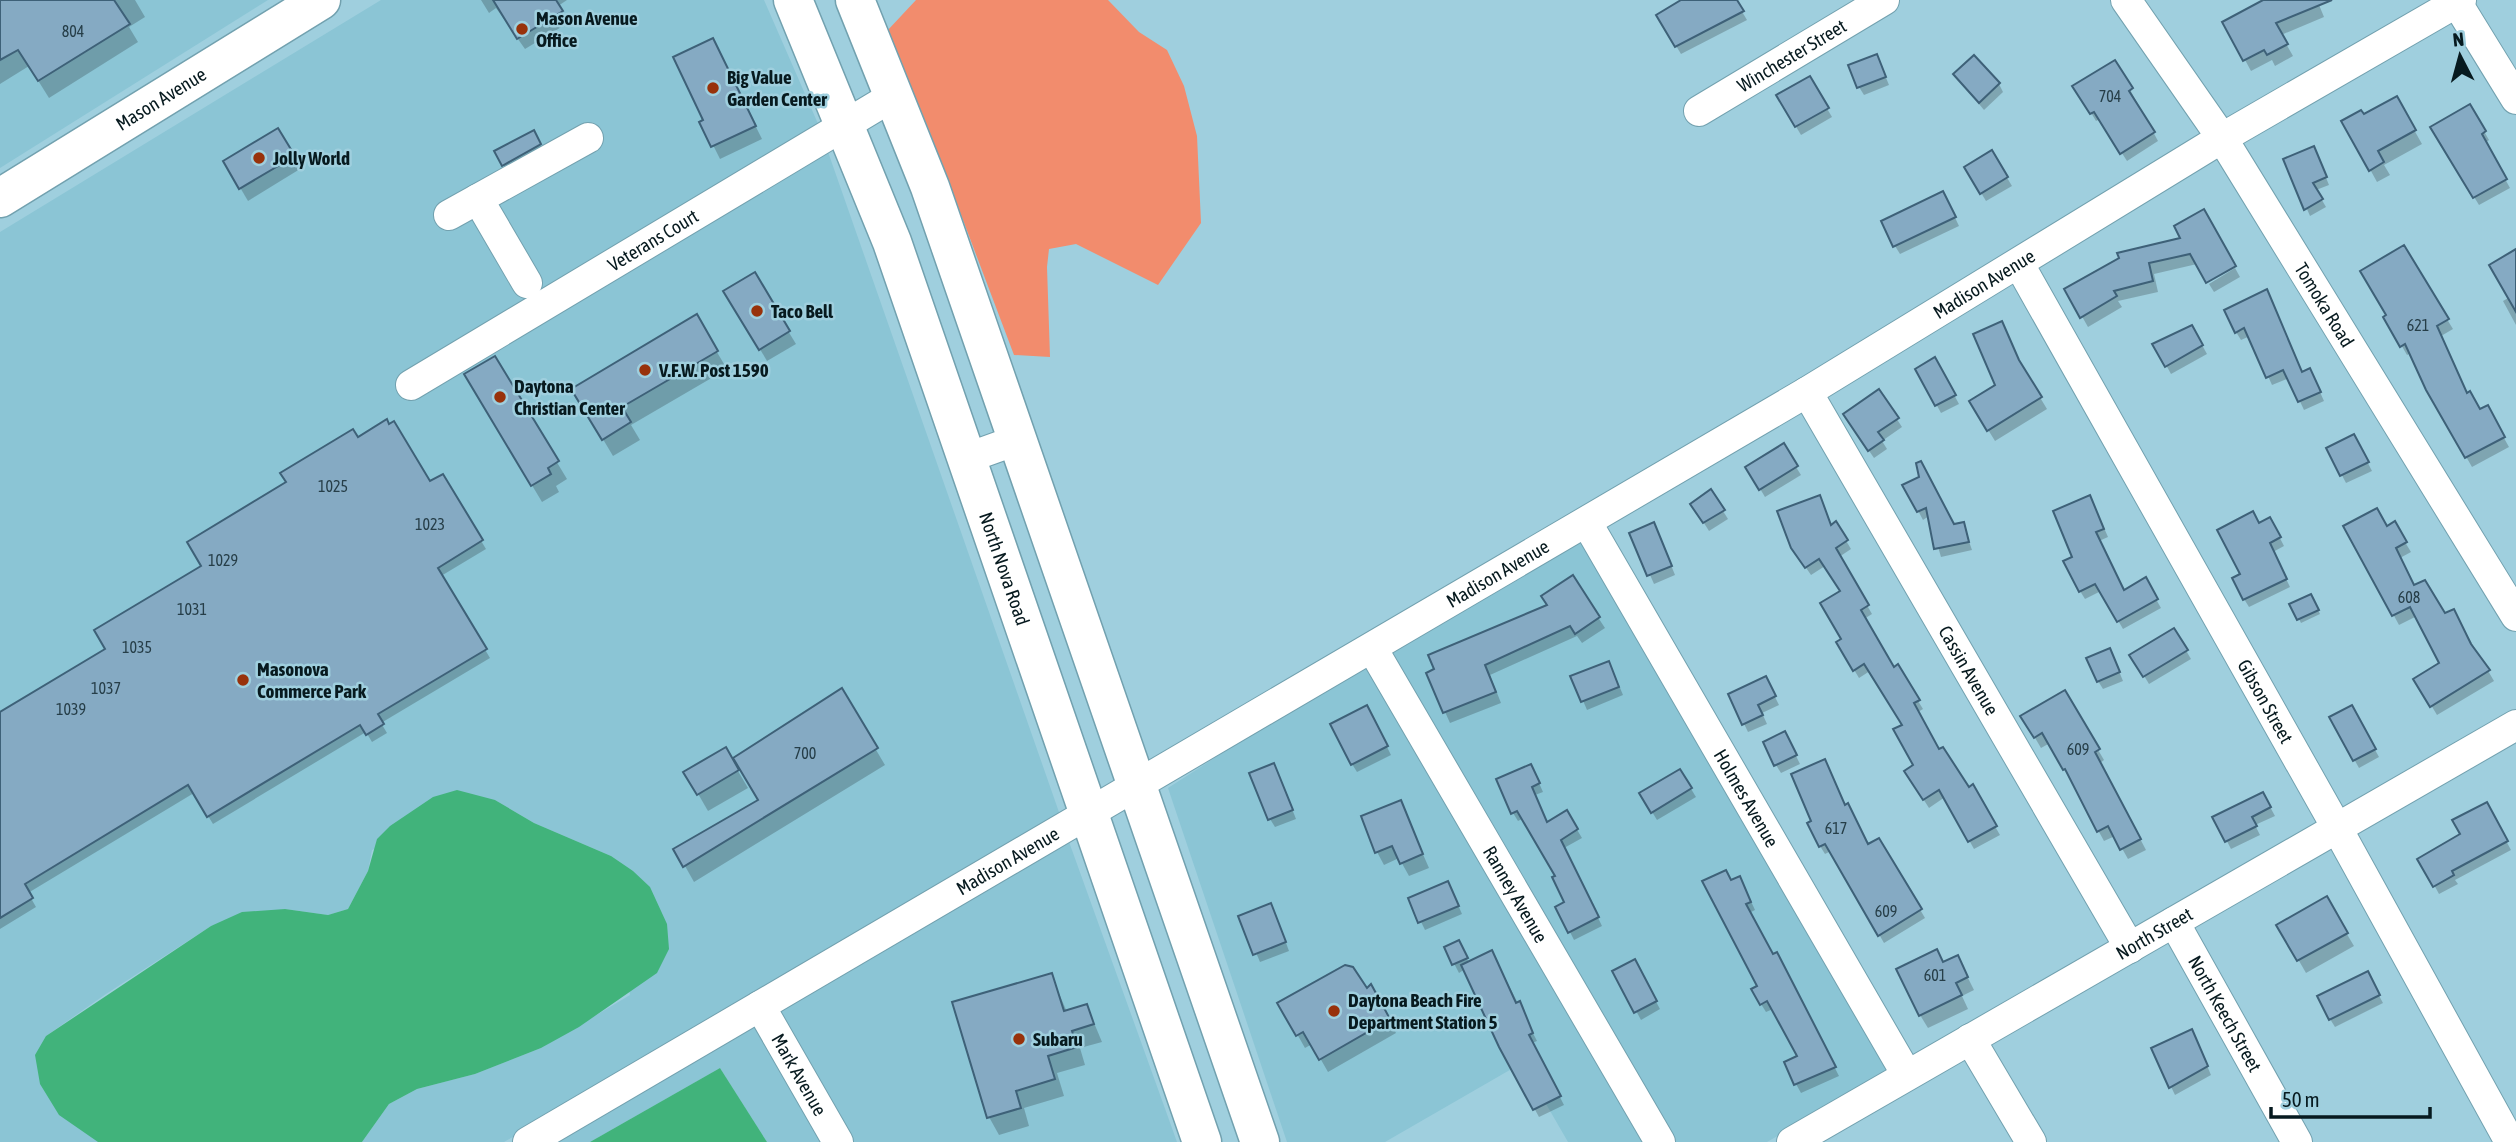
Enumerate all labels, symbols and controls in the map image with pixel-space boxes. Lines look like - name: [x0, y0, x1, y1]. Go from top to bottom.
- place label: Mason Avenue Office: [536, 7, 638, 51]
- street label: Winchester Street: [1733, 14, 1850, 96]
- marker: Mason Avenue Office: [514, 21, 530, 37]
- north arrow: [2425, 21, 2495, 91]
- house number: 804: [62, 22, 84, 40]
- text: N: [2451, 28, 2465, 51]
- street label: Mason Avenue: [112, 63, 210, 135]
- place label: Big Value Garden Center: [727, 66, 827, 110]
- marker: Big Value Garden Center: [705, 80, 721, 96]
- house number: 704: [2099, 87, 2121, 105]
- place label: Jolly World: [272, 147, 350, 169]
- marker: Jolly World: [251, 150, 267, 166]
- street label: Veterans Court: [604, 205, 702, 276]
- street label: Madison Avenue: [1929, 244, 2039, 323]
- street label: Tomoka Road: [2290, 259, 2359, 351]
- place label: Taco Bell: [771, 300, 834, 322]
- marker: Taco Bell: [749, 303, 765, 319]
- house number: 621: [2407, 316, 2429, 334]
- place label: V.F.W. Post 1590: [658, 359, 769, 381]
- marker: V.F.W. Post 1590: [637, 362, 653, 378]
- place label: Daytona Christian Center: [514, 375, 625, 419]
- marker: Daytona Christian Center: [492, 389, 508, 405]
- house number: 1025: [318, 477, 348, 495]
- street label: North Nova Road: [975, 509, 1034, 628]
- house number: 1023: [415, 515, 445, 533]
- street label: Madison Avenue: [1442, 535, 1553, 612]
- house number: 1029: [208, 551, 238, 569]
- house number: 608: [2398, 588, 2420, 606]
- house number: 1031: [177, 600, 207, 618]
- street label: Cassin Avenue: [1934, 622, 2003, 719]
- house number: 1035: [122, 638, 152, 656]
- street label: Gibson Street: [2233, 656, 2298, 747]
- place label: Masonova Commerce Park: [257, 658, 367, 702]
- marker: Masonova Commerce Park: [235, 672, 251, 688]
- house number: 1037: [91, 679, 121, 697]
- house number: 1039: [56, 700, 86, 718]
- house number: 609: [2067, 740, 2089, 758]
- house number: 700: [794, 744, 816, 762]
- street label: Holmes Avenue: [1710, 745, 1783, 851]
- house number: 617: [1825, 819, 1847, 837]
- street label: Madison Avenue: [952, 822, 1063, 899]
- street label: Ranney Avenue: [1479, 842, 1552, 947]
- house number: 609: [1875, 902, 1897, 920]
- street label: North Street: [2112, 903, 2196, 964]
- street label: North Keech Street: [2184, 952, 2266, 1076]
- house number: 601: [1924, 966, 1946, 984]
- place label: Daytona Beach Fire Department Station 5: [1348, 989, 1497, 1033]
- marker: Daytona Beach Fire Department Station 5: [1326, 1003, 1342, 1019]
- place label: Subaru: [1033, 1028, 1083, 1050]
- street label: Mark Avenue: [767, 1030, 831, 1119]
- marker: Subaru: [1011, 1031, 1027, 1047]
- scale bar: [2271, 1076, 2430, 1120]
- text: 50 m: [2282, 1087, 2320, 1111]

